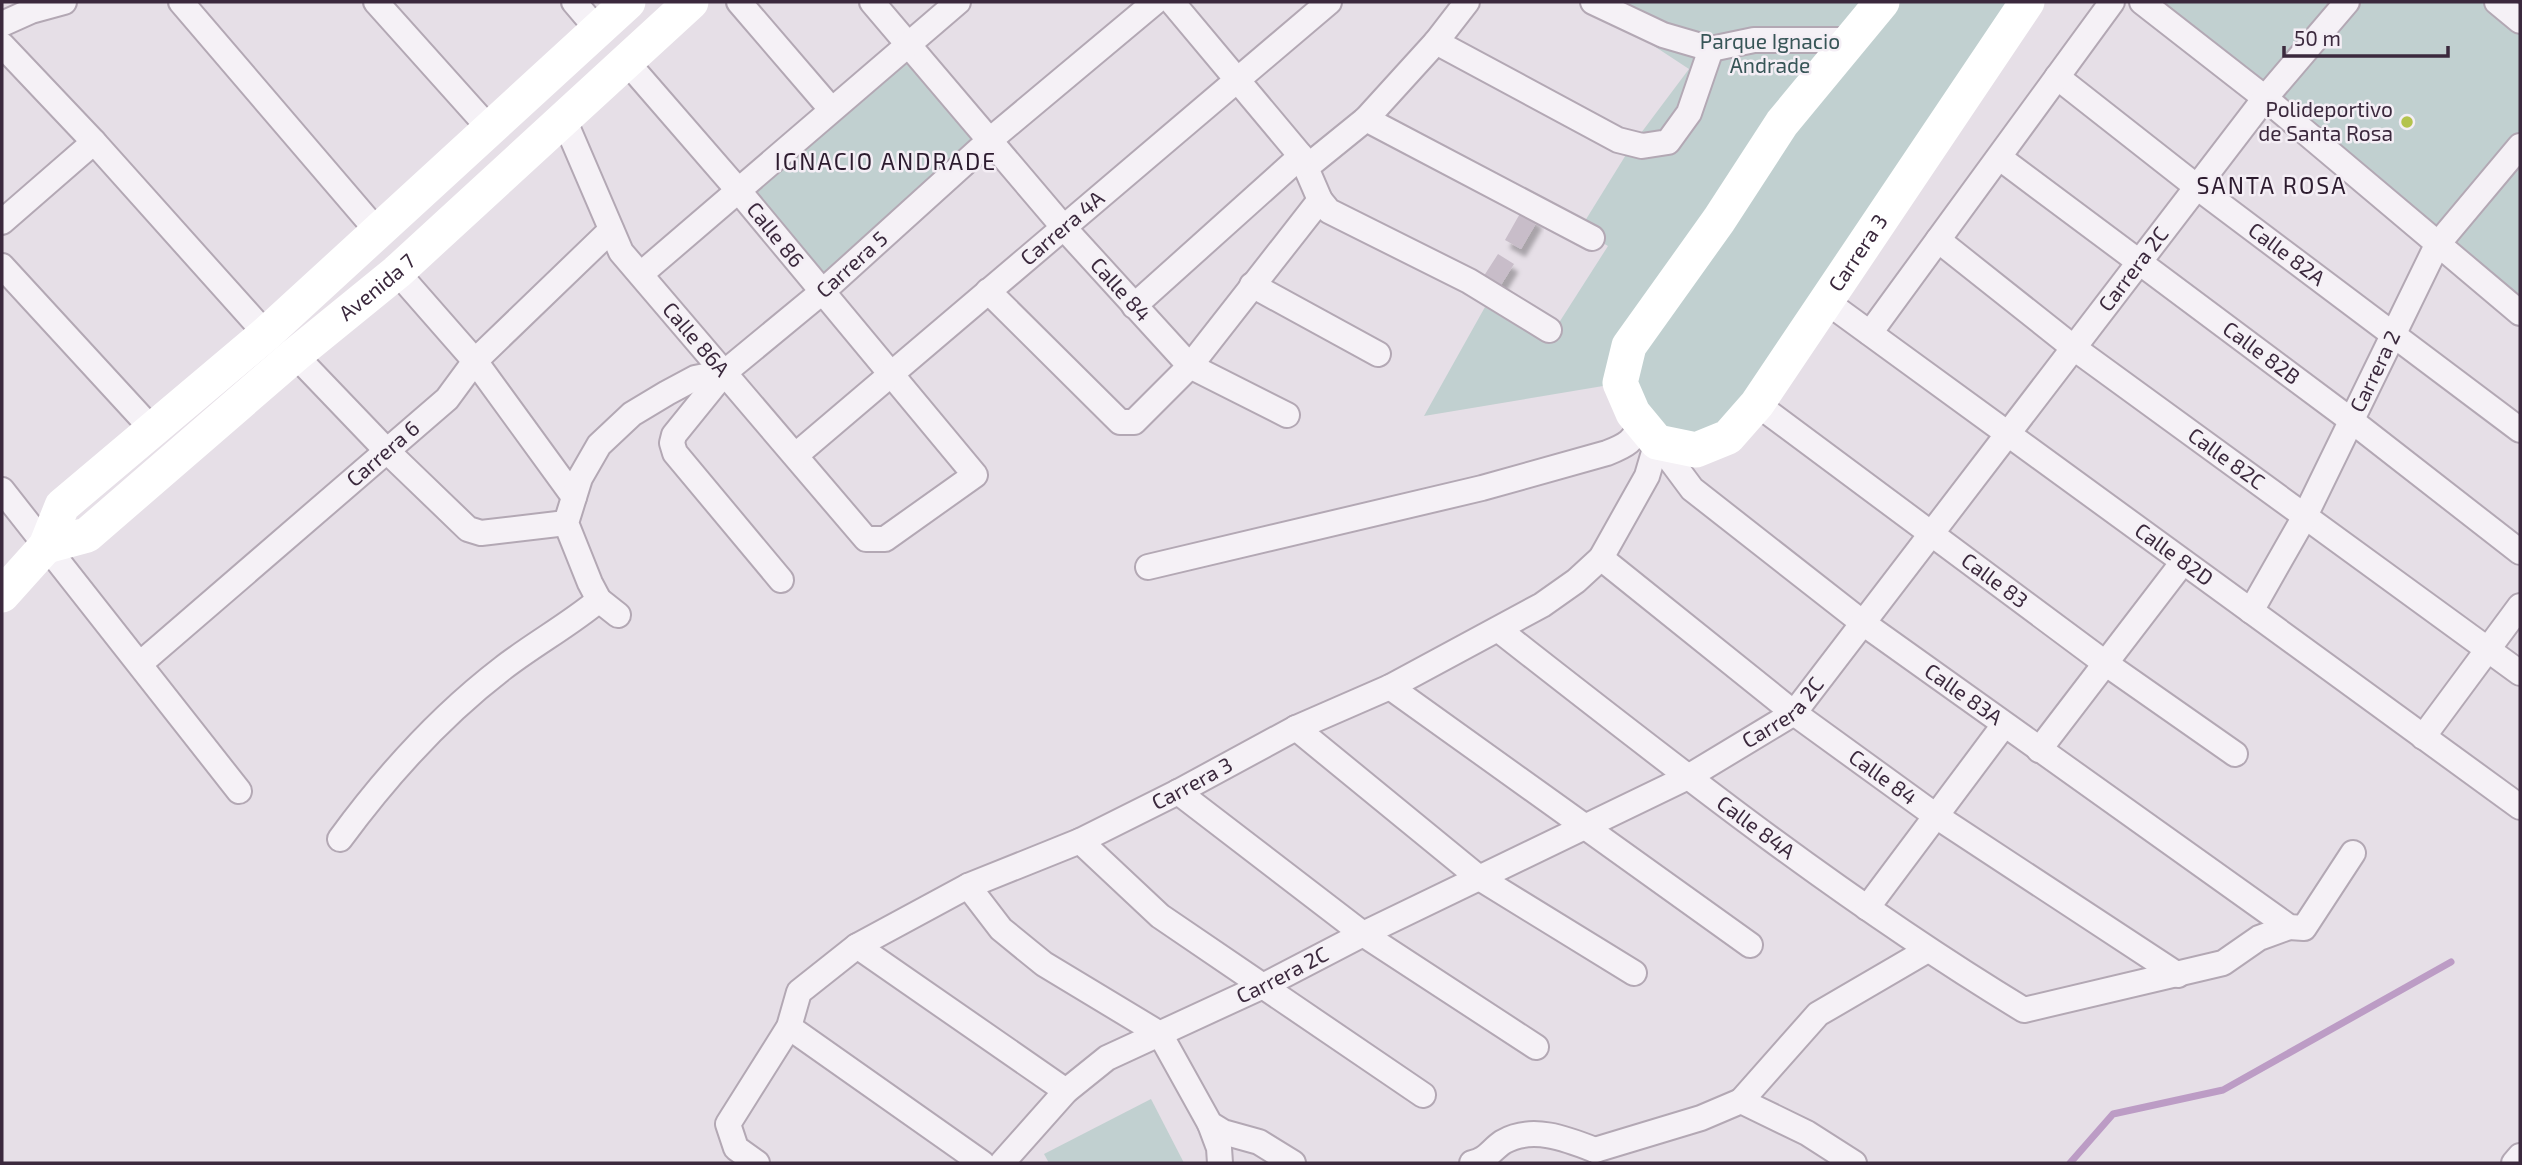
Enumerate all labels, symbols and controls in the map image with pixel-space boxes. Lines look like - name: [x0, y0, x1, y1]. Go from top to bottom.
- scale bar: [2284, 14, 2448, 58]
- text: 50 m: [2294, 25, 2341, 50]
- park label: Parque Ignacio Andrade: [1700, 28, 1840, 77]
- place label: Polideportivo de Santa Rosa: [2258, 96, 2393, 145]
- marker: Polideportivo de Santa Rosa: [2399, 114, 2415, 130]
- district label: IGNACIO ANDRADE: [775, 147, 997, 175]
- district label: SANTA ROSA: [2196, 171, 2348, 199]
- street label: Carrera 4A: [1015, 185, 1109, 270]
- street label: Calle 86: [742, 196, 810, 272]
- street label: Carrera 3: [1822, 209, 1892, 296]
- street label: Calle 82A: [2244, 216, 2331, 290]
- street label: Carrera 2C: [2092, 221, 2173, 316]
- street label: Carrera 5: [810, 225, 892, 302]
- street label: Avenida 7: [333, 248, 420, 325]
- street label: Calle 84: [1086, 251, 1157, 326]
- street label: Calle 86A: [658, 296, 736, 381]
- street label: Calle 82B: [2219, 315, 2305, 389]
- street label: Carrera 2: [2344, 326, 2404, 416]
- street label: Carrera 6: [341, 415, 424, 491]
- street label: Calle 82C: [2184, 422, 2270, 494]
- street label: Calle 82D: [2131, 517, 2219, 590]
- street label: Calle 83: [1957, 547, 2033, 612]
- street label: Calle 83A: [1920, 657, 2008, 729]
- street label: Carrera 2C: [1737, 671, 1828, 752]
- street label: Calle 84: [1845, 743, 1922, 809]
- street label: Carrera 3: [1147, 751, 1236, 814]
- street label: Calle 84A: [1713, 789, 1800, 863]
- street label: Carrera 2C: [1232, 940, 1332, 1008]

